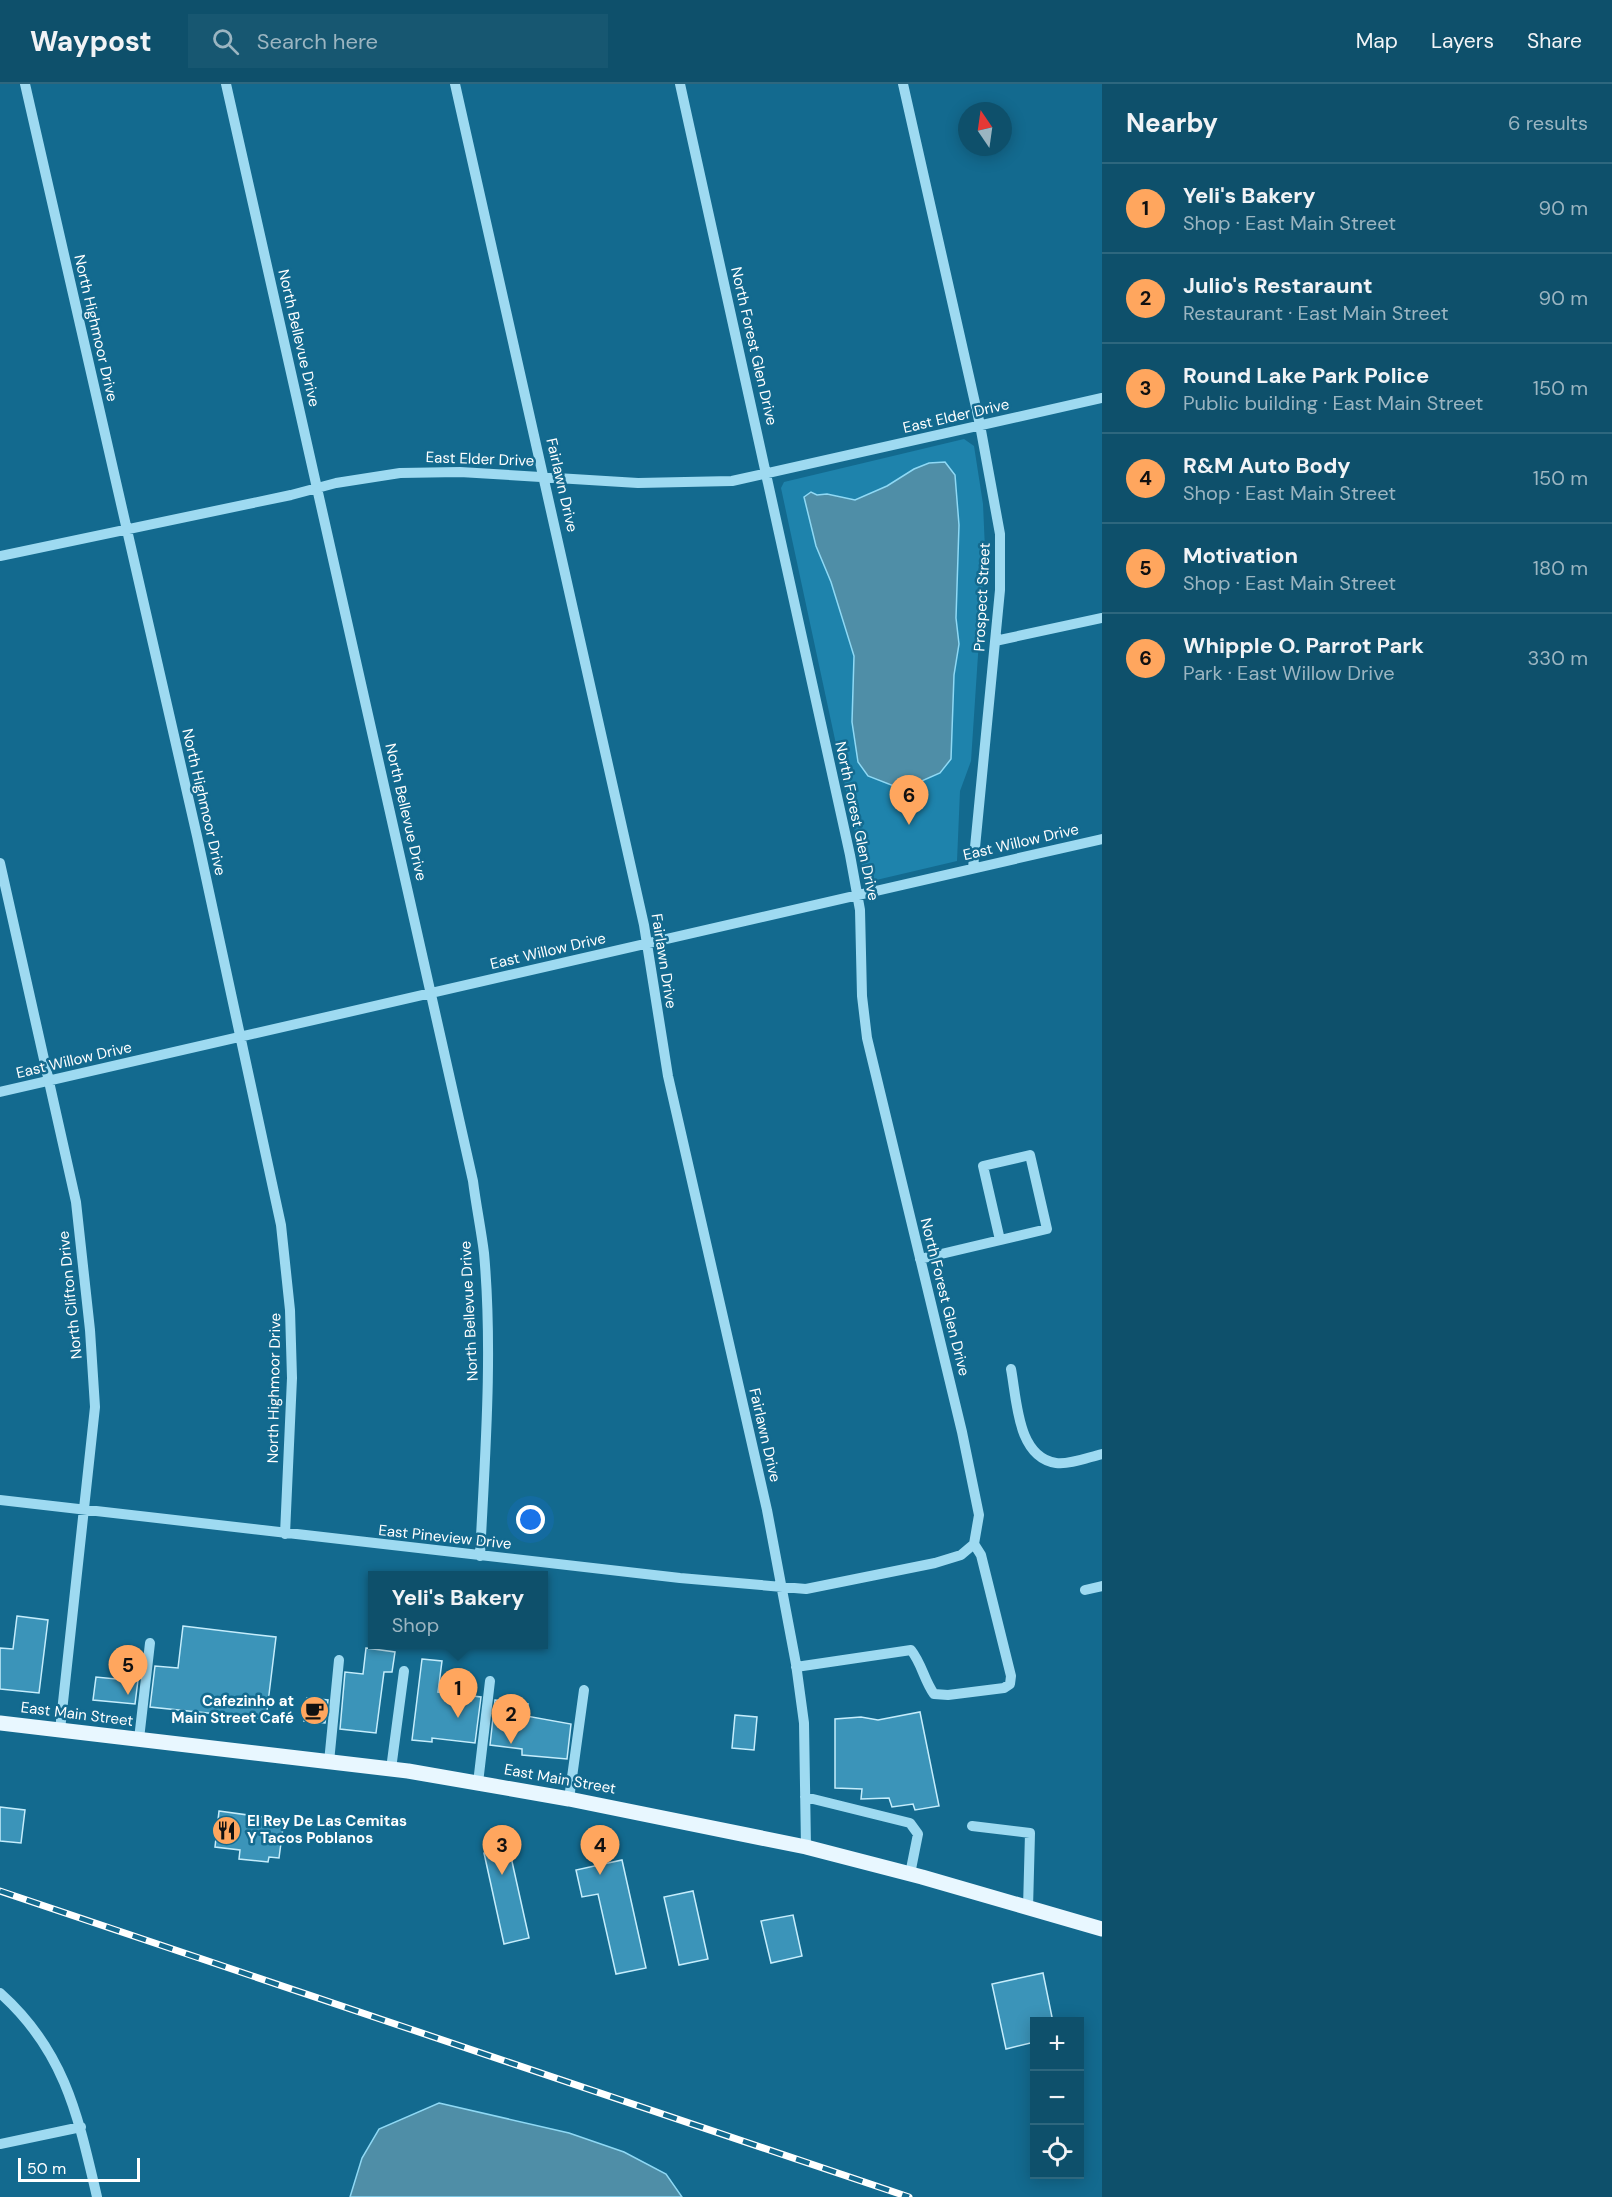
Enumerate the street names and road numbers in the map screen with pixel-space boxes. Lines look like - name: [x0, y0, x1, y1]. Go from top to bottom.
- street label: North Highmoor Drive: [69, 253, 123, 403]
- street label: North Forest Glen Drive: [726, 265, 782, 427]
- street label: North Bellevue Drive: [273, 267, 325, 409]
- street label: East Elder Drive: [901, 394, 1011, 438]
- street label: Fairlawn Drive: [541, 436, 583, 534]
- street label: East Elder Drive: [425, 447, 535, 471]
- street label: Prospect Street: [969, 542, 995, 652]
- street label: North Highmoor Drive: [177, 727, 231, 877]
- street label: North Forest Glen Drive: [830, 740, 884, 902]
- street label: North Bellevue Drive: [380, 741, 432, 883]
- street label: East Willow Drive: [961, 819, 1081, 865]
- street label: Fairlawn Drive: [647, 912, 681, 1010]
- street label: East Willow Drive: [488, 928, 608, 974]
- street label: East Willow Drive: [14, 1037, 134, 1083]
- street label: North Forest Glen Drive: [916, 1216, 974, 1378]
- street label: North Clifton Drive: [53, 1230, 87, 1360]
- street label: North Bellevue Drive: [455, 1240, 483, 1382]
- street label: North Highmoor Drive: [263, 1313, 285, 1463]
- street label: Fairlawn Drive: [744, 1386, 786, 1484]
- street label: East Pineview Drive: [378, 1520, 512, 1554]
- street label: East Main Street: [20, 1697, 135, 1731]
- street label: East Main Street: [503, 1759, 618, 1799]

